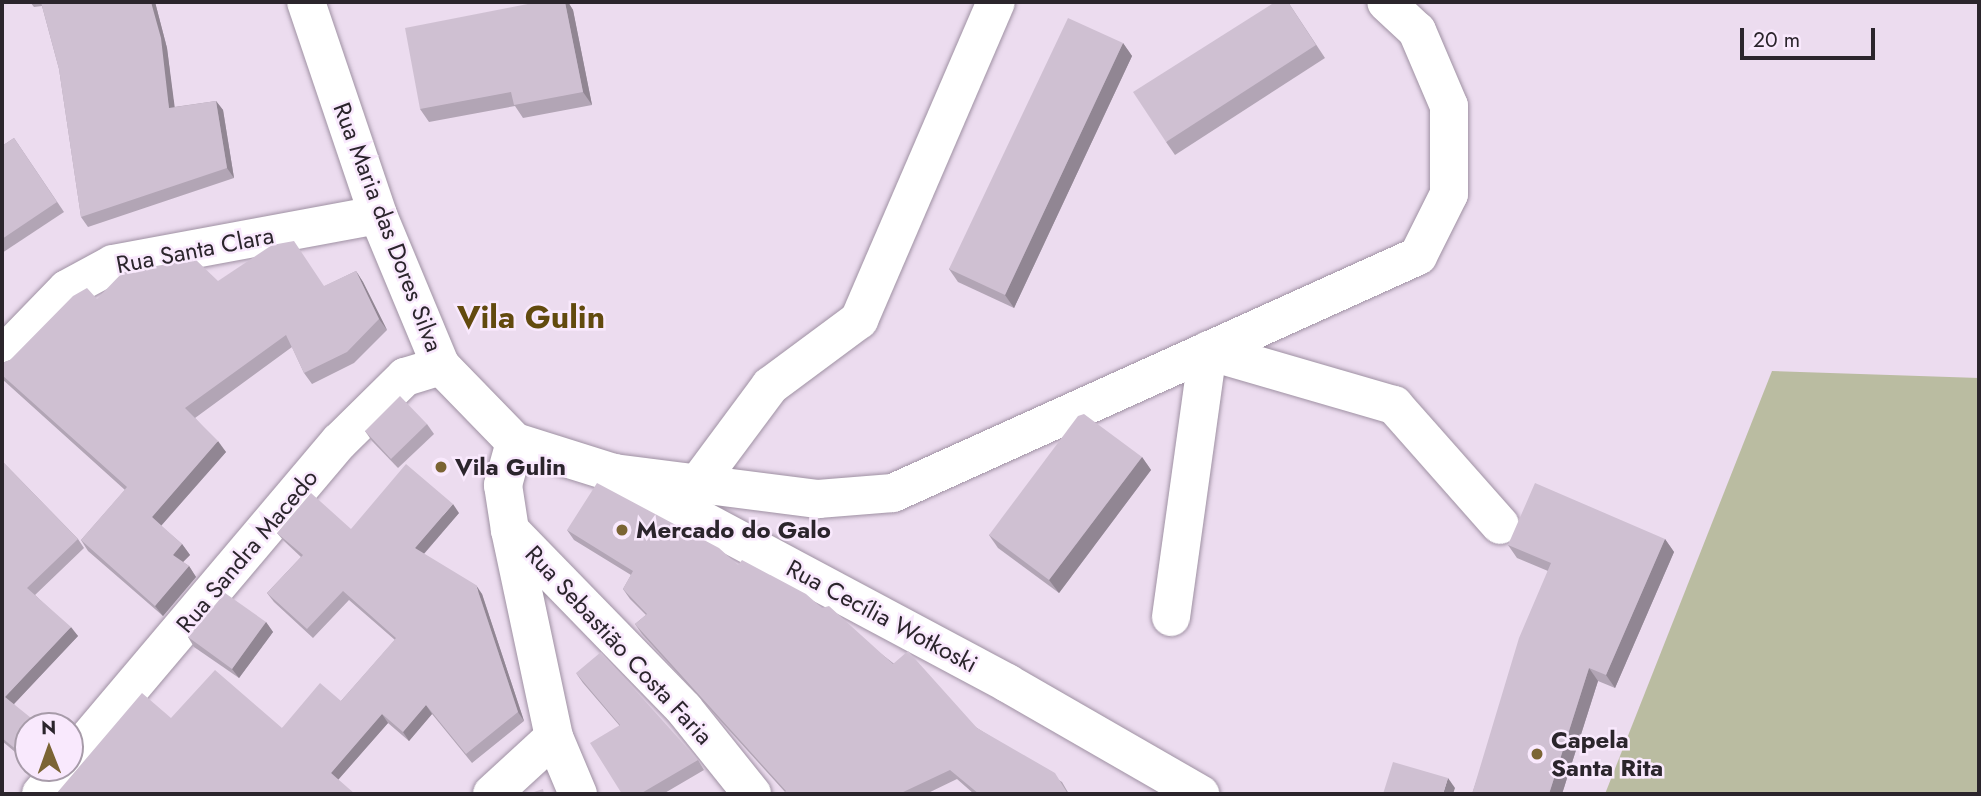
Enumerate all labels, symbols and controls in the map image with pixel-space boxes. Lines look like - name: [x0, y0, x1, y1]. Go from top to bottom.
- scale bar: [1743, 14, 1878, 58]
- text: 20 m: [1753, 25, 1800, 55]
- street label: Rua Maria das Dores Silva: [327, 98, 449, 356]
- street label: Rua Santa Clara: [114, 221, 276, 279]
- district label: Vila Gulin: [457, 298, 605, 336]
- place label: Vila Gulin: [455, 453, 566, 481]
- marker: Vila Gulin: [433, 459, 449, 475]
- street label: Rua Sandra Macedo: [170, 463, 324, 639]
- place label: Mercado do Galo: [636, 516, 831, 544]
- marker: Mercado do Galo: [614, 522, 630, 538]
- street label: Rua Sebastião Costa Faria: [519, 539, 719, 751]
- street label: Rua Cecília Wotkoski: [782, 553, 982, 679]
- north arrow: [14, 712, 84, 782]
- text: N: [41, 714, 56, 741]
- place label: Capela Santa Rita: [1551, 726, 1663, 782]
- marker: Capela Santa Rita: [1529, 746, 1545, 762]

